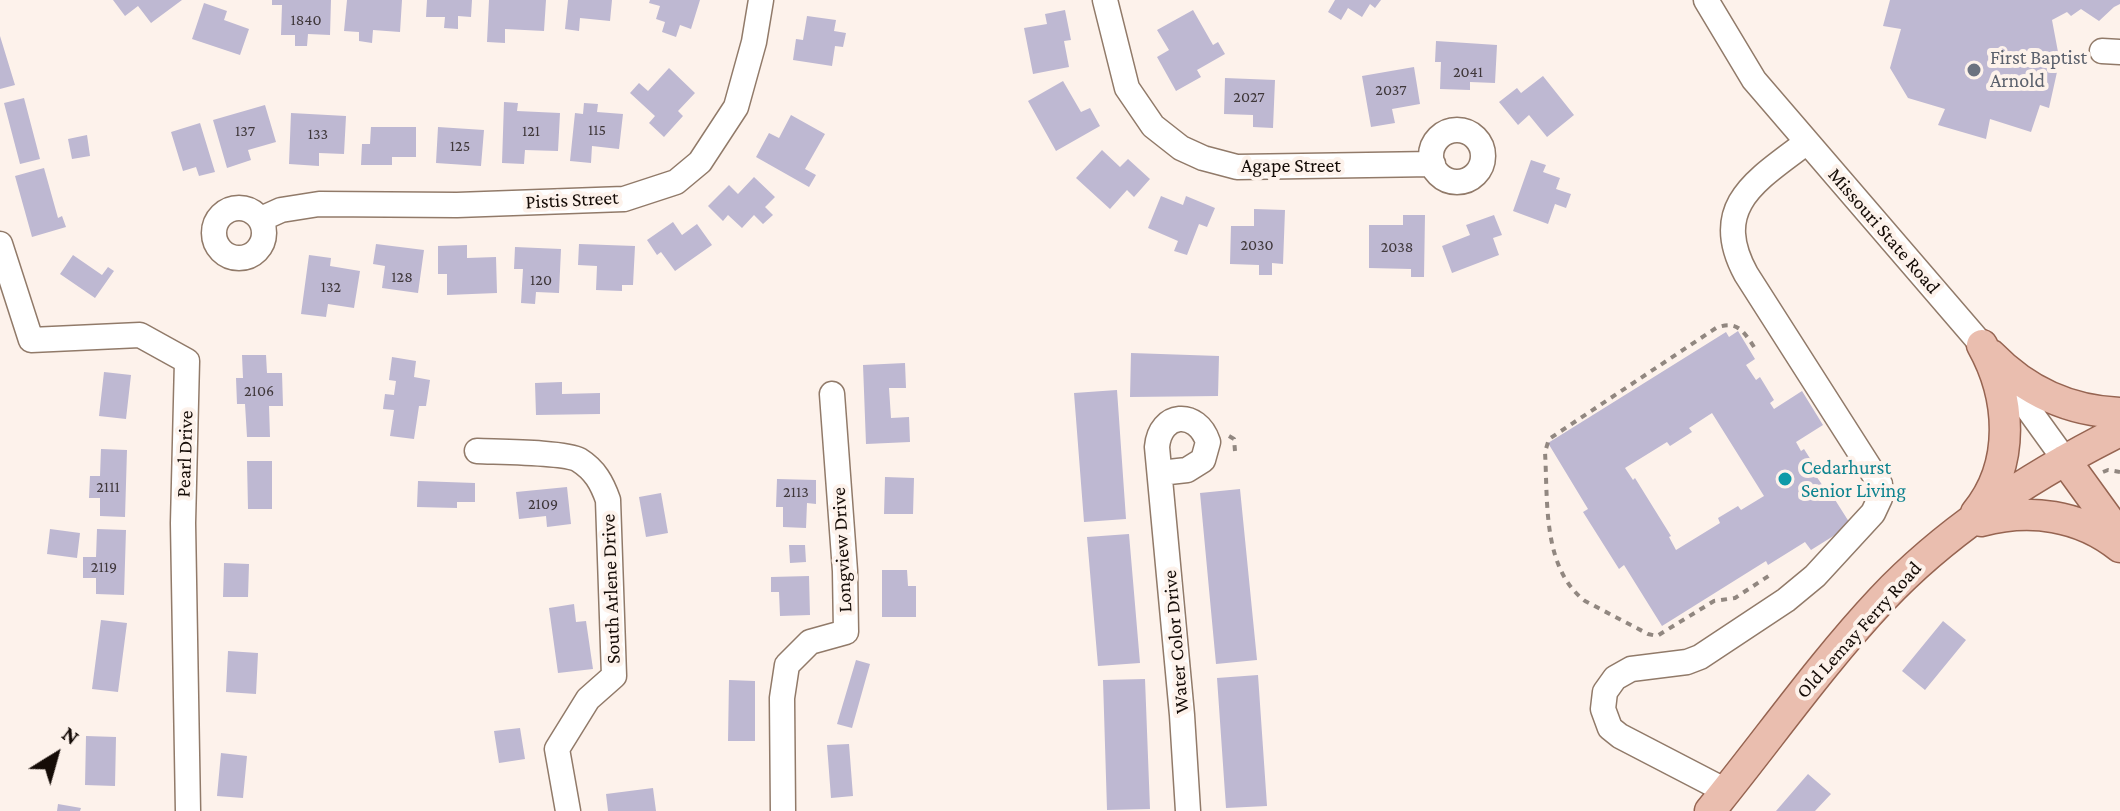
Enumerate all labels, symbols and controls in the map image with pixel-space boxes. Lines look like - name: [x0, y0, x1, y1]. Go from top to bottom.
- house number: 1840: [290, 10, 322, 30]
- place label: First Baptist Arnold: [1990, 46, 2087, 93]
- marker: First Baptist Arnold: [1965, 61, 1983, 79]
- house number: 2041: [1453, 62, 1483, 82]
- house number: 2037: [1375, 80, 1407, 100]
- house number: 2027: [1233, 87, 1265, 107]
- house number: 115: [588, 120, 606, 140]
- house number: 137: [235, 121, 255, 141]
- house number: 121: [522, 121, 540, 141]
- house number: 133: [308, 124, 328, 144]
- house number: 125: [450, 136, 470, 156]
- street label: Agape Street: [1241, 154, 1341, 178]
- street label: Missouri State Road: [1823, 163, 1945, 299]
- street label: Pistis Street: [525, 186, 619, 214]
- house number: 2030: [1240, 235, 1274, 255]
- house number: 2038: [1381, 237, 1413, 257]
- house number: 128: [391, 267, 413, 287]
- house number: 120: [530, 270, 552, 290]
- house number: 132: [321, 277, 341, 297]
- house number: 2106: [244, 381, 274, 401]
- street label: Pearl Drive: [171, 410, 199, 498]
- place label: Cedarhurst Senior Living: [1801, 456, 1906, 503]
- marker: Cedarhurst Senior Living: [1776, 470, 1794, 488]
- house number: 2111: [96, 477, 120, 497]
- house number: 2113: [783, 482, 809, 502]
- street label: Longview Drive: [827, 487, 857, 613]
- house number: 2109: [528, 494, 558, 514]
- street label: South Arlene Drive: [596, 514, 626, 664]
- house number: 2119: [91, 557, 117, 577]
- street label: Old Lemay Ferry Road: [1791, 557, 1927, 703]
- street label: Water Color Drive: [1158, 569, 1194, 715]
- north arrow: [16, 715, 96, 795]
- text: N: [57, 721, 84, 750]

